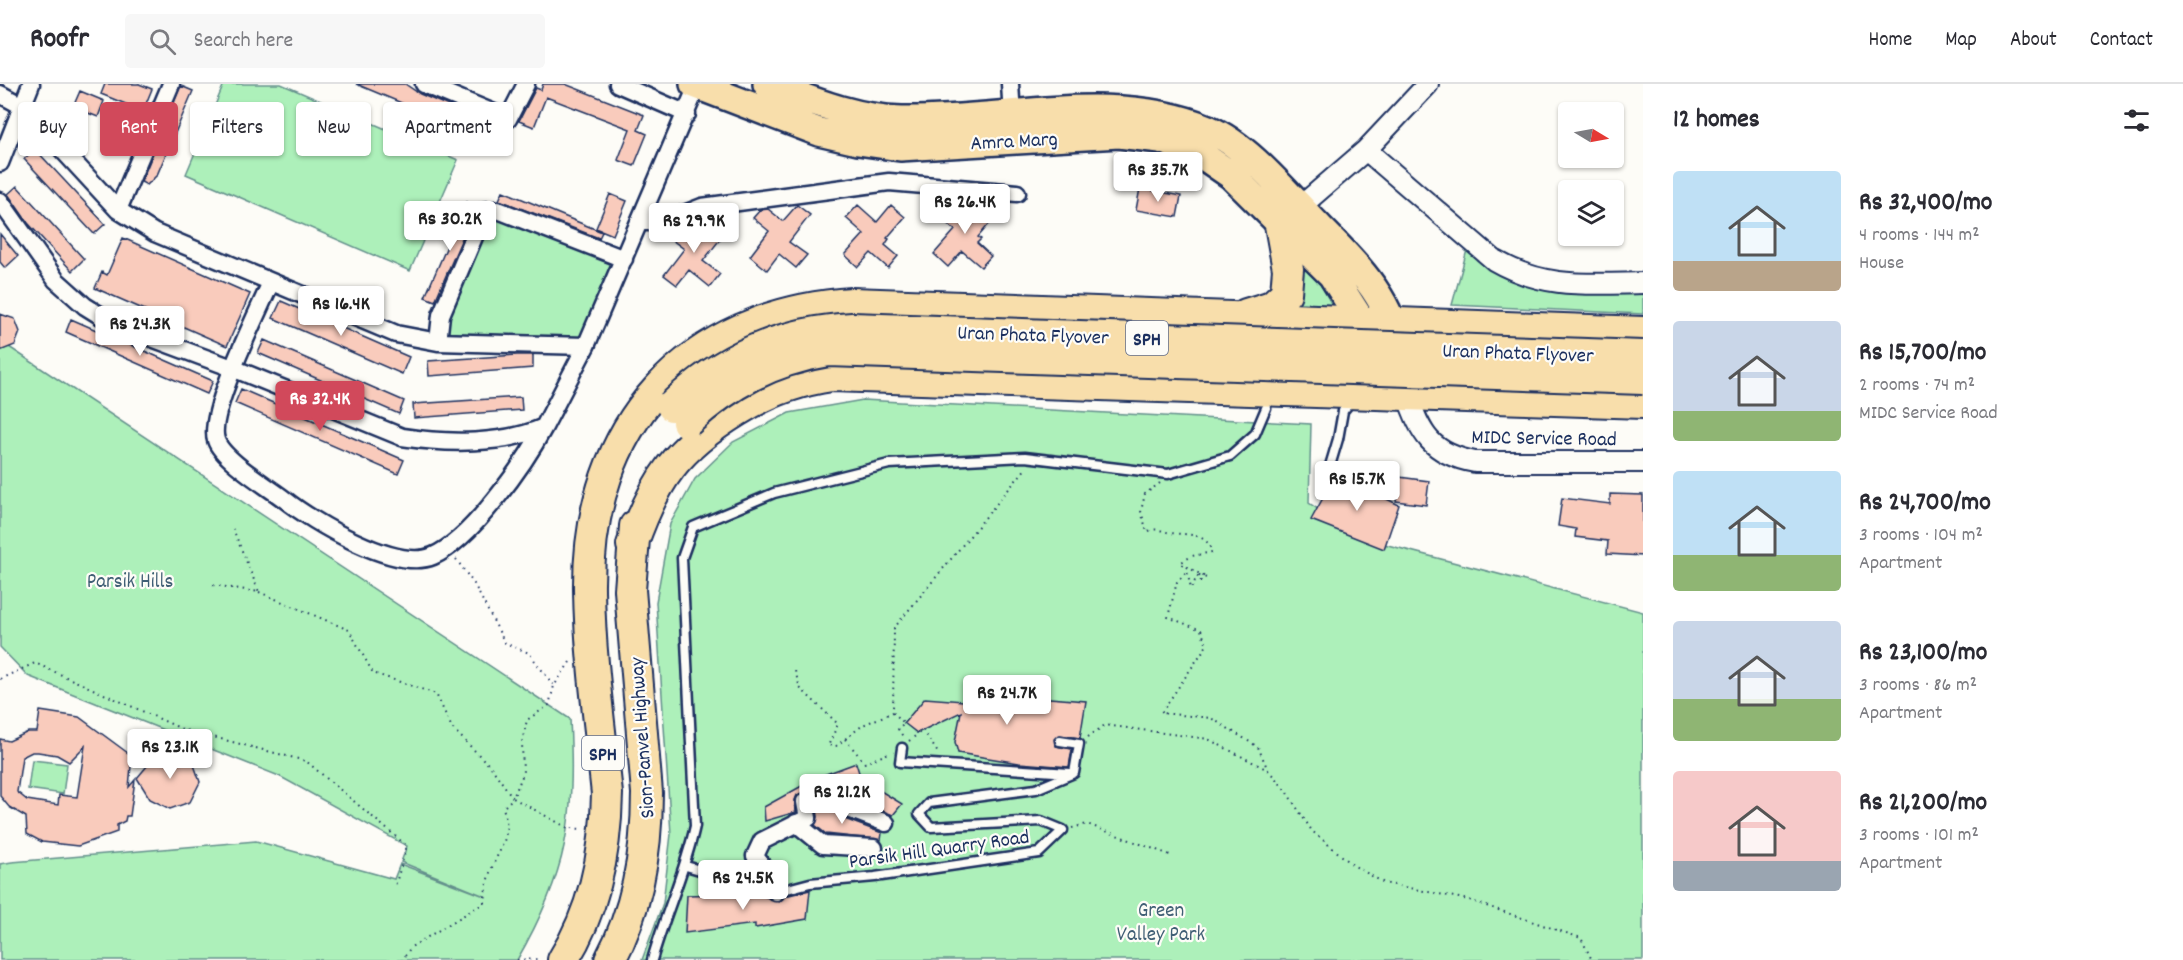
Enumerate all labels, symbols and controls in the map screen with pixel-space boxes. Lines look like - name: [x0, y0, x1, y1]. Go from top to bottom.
- search box: [125, 14, 545, 68]
- text: Roofr: [30, 21, 89, 61]
- icon: search: [146, 25, 179, 58]
- text: Search here: [194, 26, 293, 57]
- text: Home: [1868, 26, 1912, 56]
- text: Map: [1945, 26, 1977, 56]
- text: About: [2010, 26, 2057, 56]
- text: Contact: [2090, 26, 2153, 56]
- chip: Buy: [18, 102, 88, 156]
- chip: Rent: [100, 102, 178, 156]
- chip: Filters: [190, 102, 284, 156]
- chip: New: [296, 102, 371, 156]
- chip: Apartment: [383, 102, 513, 156]
- north arrow: [1558, 102, 1624, 168]
- map controls: [1558, 102, 1624, 246]
- text: 12 homes: [1673, 102, 1760, 139]
- icon: filters: [2120, 104, 2153, 137]
- street label: Amra Marg: [970, 126, 1059, 160]
- pin: Rs 35.7K: [1096, 152, 1220, 203]
- text: Rs 35.7K: [1127, 157, 1189, 185]
- button: layers: [1558, 180, 1624, 246]
- pin: Rs 26.4K: [903, 184, 1027, 235]
- text: Rs 32,400/mo: [1859, 185, 1992, 222]
- text: Rs 26.4K: [934, 189, 996, 217]
- icon: home: [1721, 195, 1793, 267]
- pin: Rs 30.2K: [388, 201, 512, 252]
- pin: Rs 29.9K: [632, 203, 756, 254]
- text: Rs 30.2K: [418, 206, 482, 234]
- text: Rs 29.9K: [663, 208, 725, 236]
- text: 4 rooms · 144 m²: [1859, 222, 1980, 250]
- text: House: [1859, 250, 1904, 278]
- pin: Rs 16.4K: [279, 286, 403, 337]
- text: Rs 16.4K: [312, 291, 370, 319]
- pin: Rs 24.3K: [78, 306, 202, 357]
- text: Rs 24.3K: [109, 311, 171, 339]
- street label: Uran Phata Flyover: [957, 319, 1109, 355]
- road number: SPH: [1126, 321, 1168, 355]
- text: Rs 15,700/mo: [1859, 335, 1986, 372]
- street label: Uran Phata Flyover: [1442, 337, 1594, 373]
- icon: home: [1721, 345, 1793, 417]
- text: 2 rooms · 74 m²: [1859, 372, 1975, 400]
- pin: Rs 32.4K: [258, 381, 382, 432]
- text: Rs 32.4K: [289, 386, 351, 414]
- text: MIDC Service Road: [1859, 400, 1998, 428]
- street label: MIDC Service Road: [1471, 424, 1617, 456]
- pin: Rs 15.7K: [1295, 461, 1419, 512]
- text: Rs 15.7K: [1329, 466, 1385, 494]
- text: Rs 24,700/mo: [1859, 485, 1991, 522]
- icon: home: [1721, 495, 1793, 567]
- text: 3 rooms · 104 m²: [1859, 522, 1983, 550]
- text: Apartment: [1859, 550, 1942, 578]
- park label: Parsik Hills: [87, 568, 173, 598]
- text: Rs 23,100/mo: [1859, 635, 1987, 672]
- icon: home: [1721, 645, 1793, 717]
- street label: Sion-Panvel Highway: [623, 656, 665, 819]
- text: 3 rooms · 86 m²: [1859, 672, 1977, 700]
- pin: Rs 24.7K: [945, 675, 1069, 726]
- text: Rs 24.7K: [977, 680, 1037, 708]
- text: Apartment: [1859, 700, 1942, 728]
- pin: Rs 23.1K: [108, 729, 232, 780]
- text: Rs 23.1K: [141, 734, 199, 762]
- road number: SPH: [582, 736, 624, 770]
- pin: Rs 21.2K: [780, 774, 904, 825]
- text: Rs 21.2K: [813, 779, 871, 807]
- text: Rs 21,200/mo: [1859, 785, 1987, 822]
- icon: home: [1721, 795, 1793, 867]
- text: 3 rooms · 101 m²: [1859, 822, 1979, 850]
- street label: Parsik Hill Quarry Road: [847, 823, 1032, 878]
- text: Apartment: [1859, 850, 1942, 878]
- pin: Rs 24.5K: [681, 860, 805, 911]
- text: Rs 24.5K: [712, 865, 774, 893]
- park label: Green Valley Park: [1117, 897, 1205, 951]

